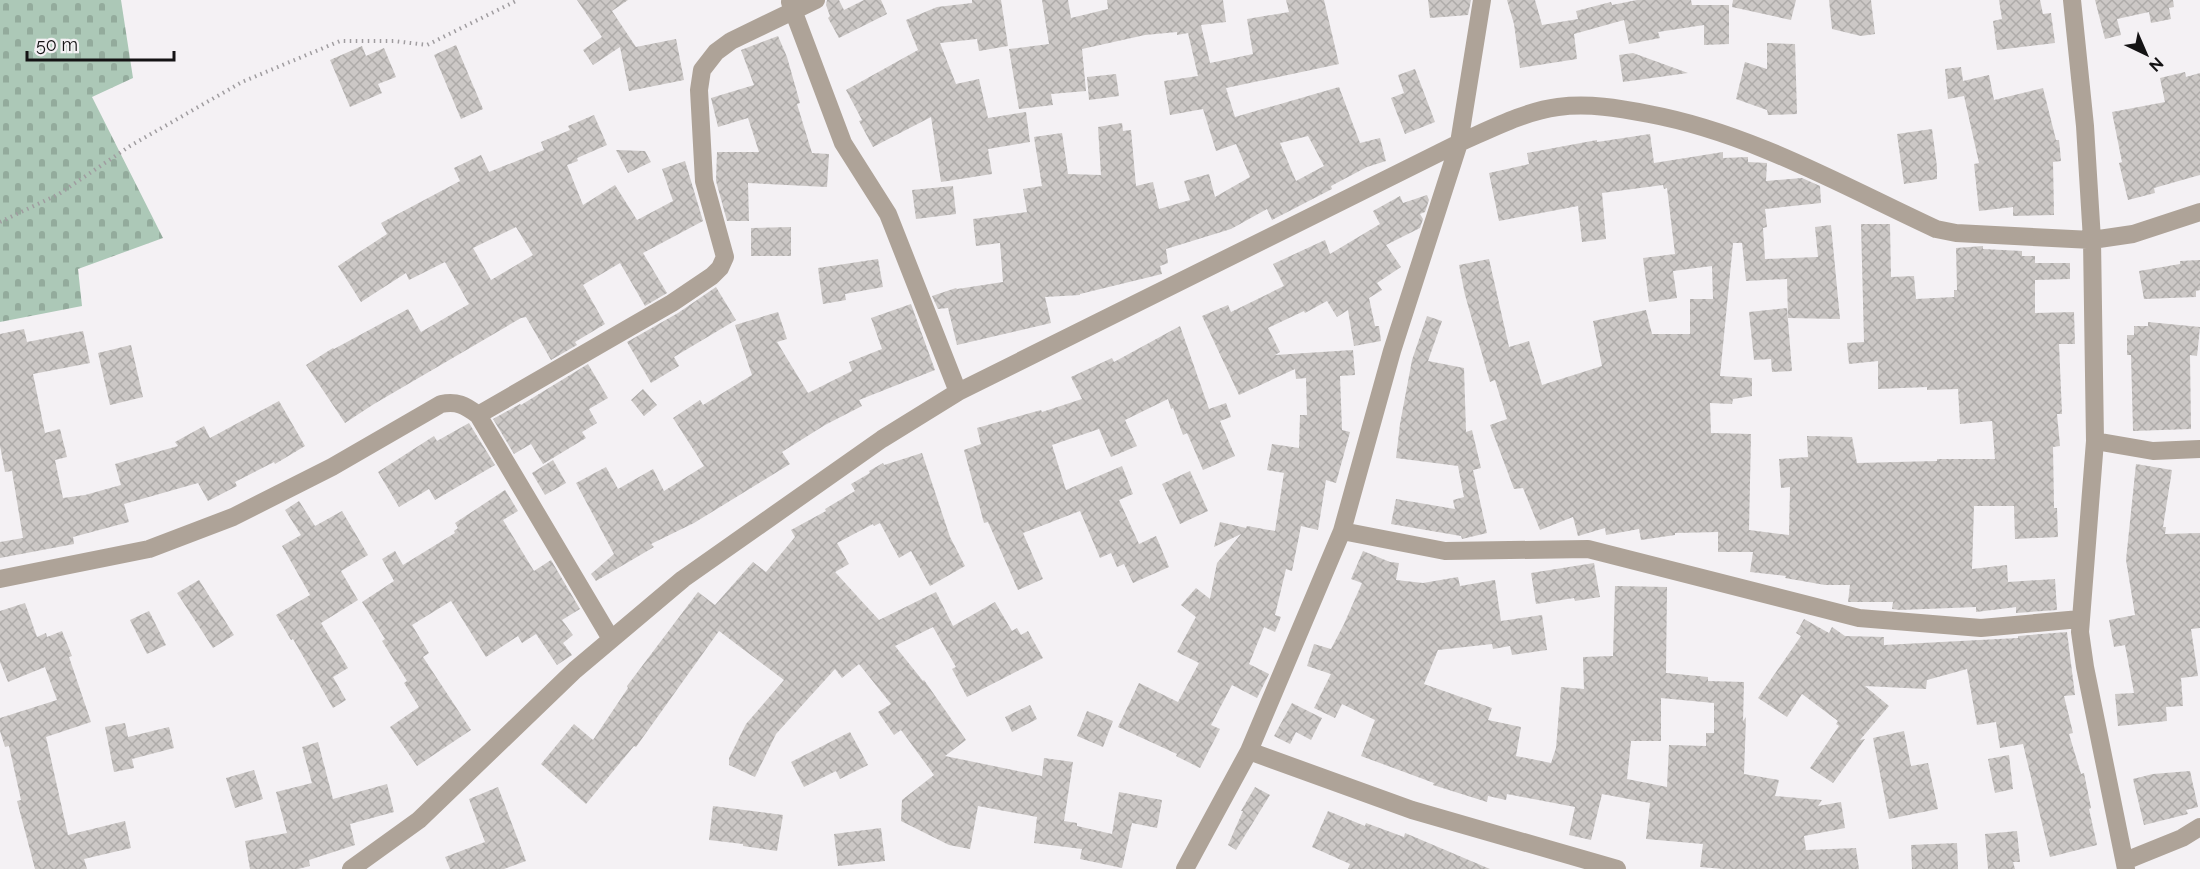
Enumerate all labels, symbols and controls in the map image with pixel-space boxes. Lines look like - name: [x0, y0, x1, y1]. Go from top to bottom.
- scale bar: [27, 24, 174, 62]
- north arrow: [2116, 24, 2176, 84]
- text: 50 m: [36, 34, 78, 55]
- text: N: [2145, 53, 2167, 76]

